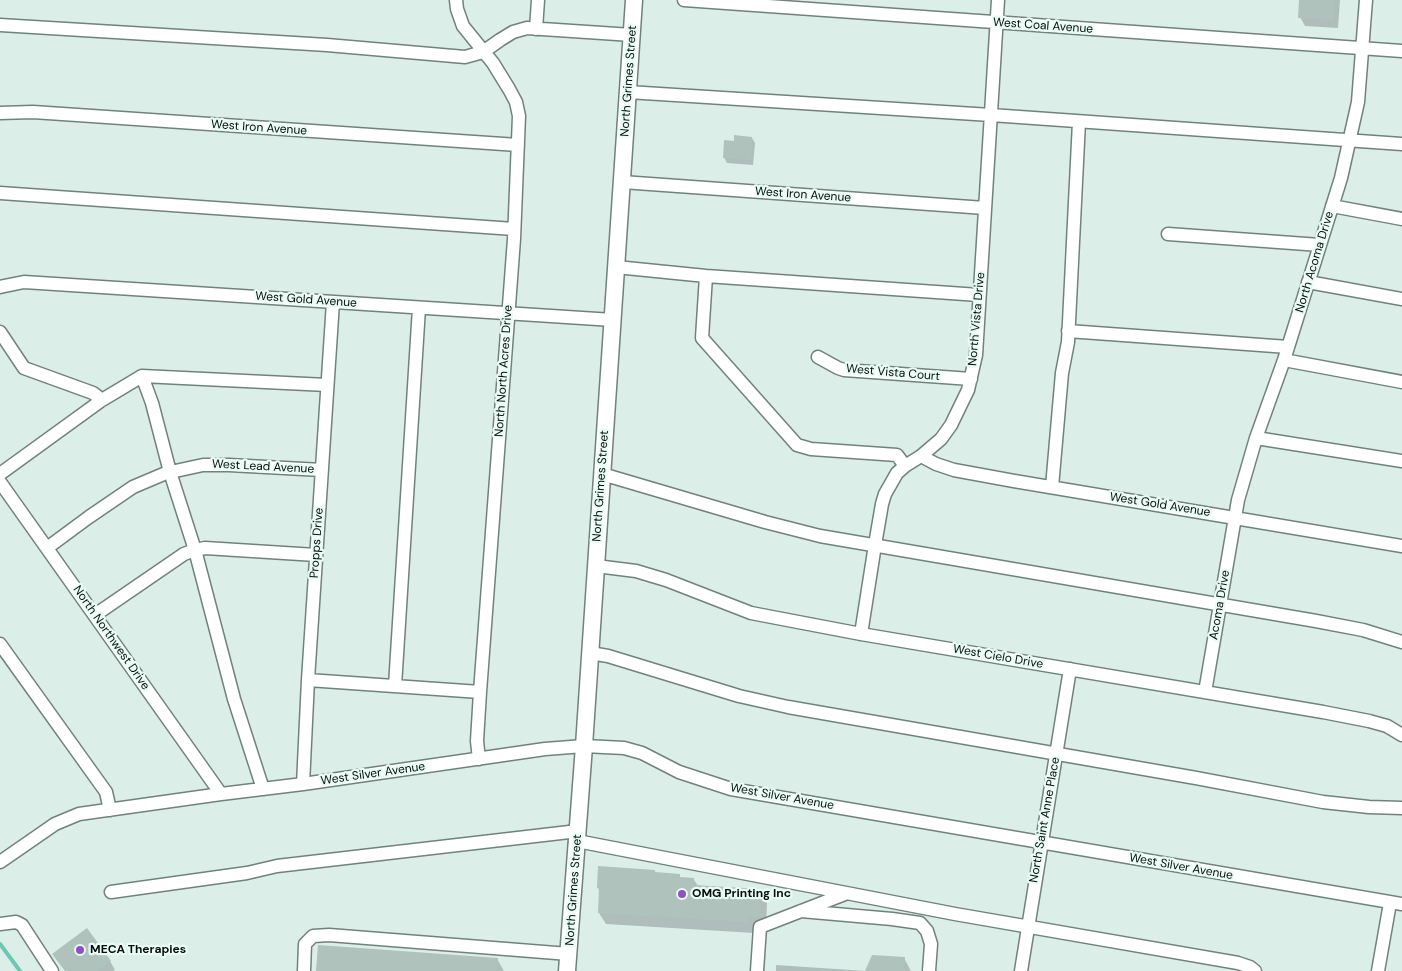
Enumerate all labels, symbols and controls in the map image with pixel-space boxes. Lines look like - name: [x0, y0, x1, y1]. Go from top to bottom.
- street label: West Coal Avenue: [992, 15, 1094, 37]
- street label: North Grimes Street: [618, 25, 640, 137]
- street label: West Iron Avenue: [210, 117, 308, 139]
- street label: West Iron Avenue: [754, 184, 852, 206]
- street label: North Acoma Drive: [1293, 210, 1337, 314]
- street label: North Vista Drive: [966, 271, 988, 367]
- street label: West Gold Avenue: [255, 289, 357, 311]
- street label: North North Acres Drive: [492, 304, 516, 438]
- street label: West Vista Court: [845, 362, 941, 384]
- street label: North Grimes Street: [590, 430, 612, 542]
- street label: West Lead Avenue: [212, 457, 314, 477]
- street label: West Gold Avenue: [1109, 490, 1211, 520]
- street label: Propps Drive: [307, 507, 327, 579]
- street label: Acoma Drive: [1207, 569, 1233, 641]
- street label: North Northwest Drive: [70, 583, 152, 693]
- street label: West Cielo Drive: [952, 642, 1044, 672]
- street label: North Saint Anne Place: [1027, 756, 1063, 884]
- street label: West Silver Avenue: [320, 760, 426, 788]
- street label: West Silver Avenue: [729, 781, 835, 813]
- street label: North Grimes Street: [563, 834, 585, 946]
- street label: West Silver Avenue: [1128, 851, 1234, 883]
- place label: OMG Printing Inc: [692, 887, 791, 901]
- marker: OMG Printing Inc: [676, 888, 688, 900]
- place label: MECA Therapies: [90, 943, 186, 957]
- marker: MECA Therapies: [74, 944, 86, 956]

